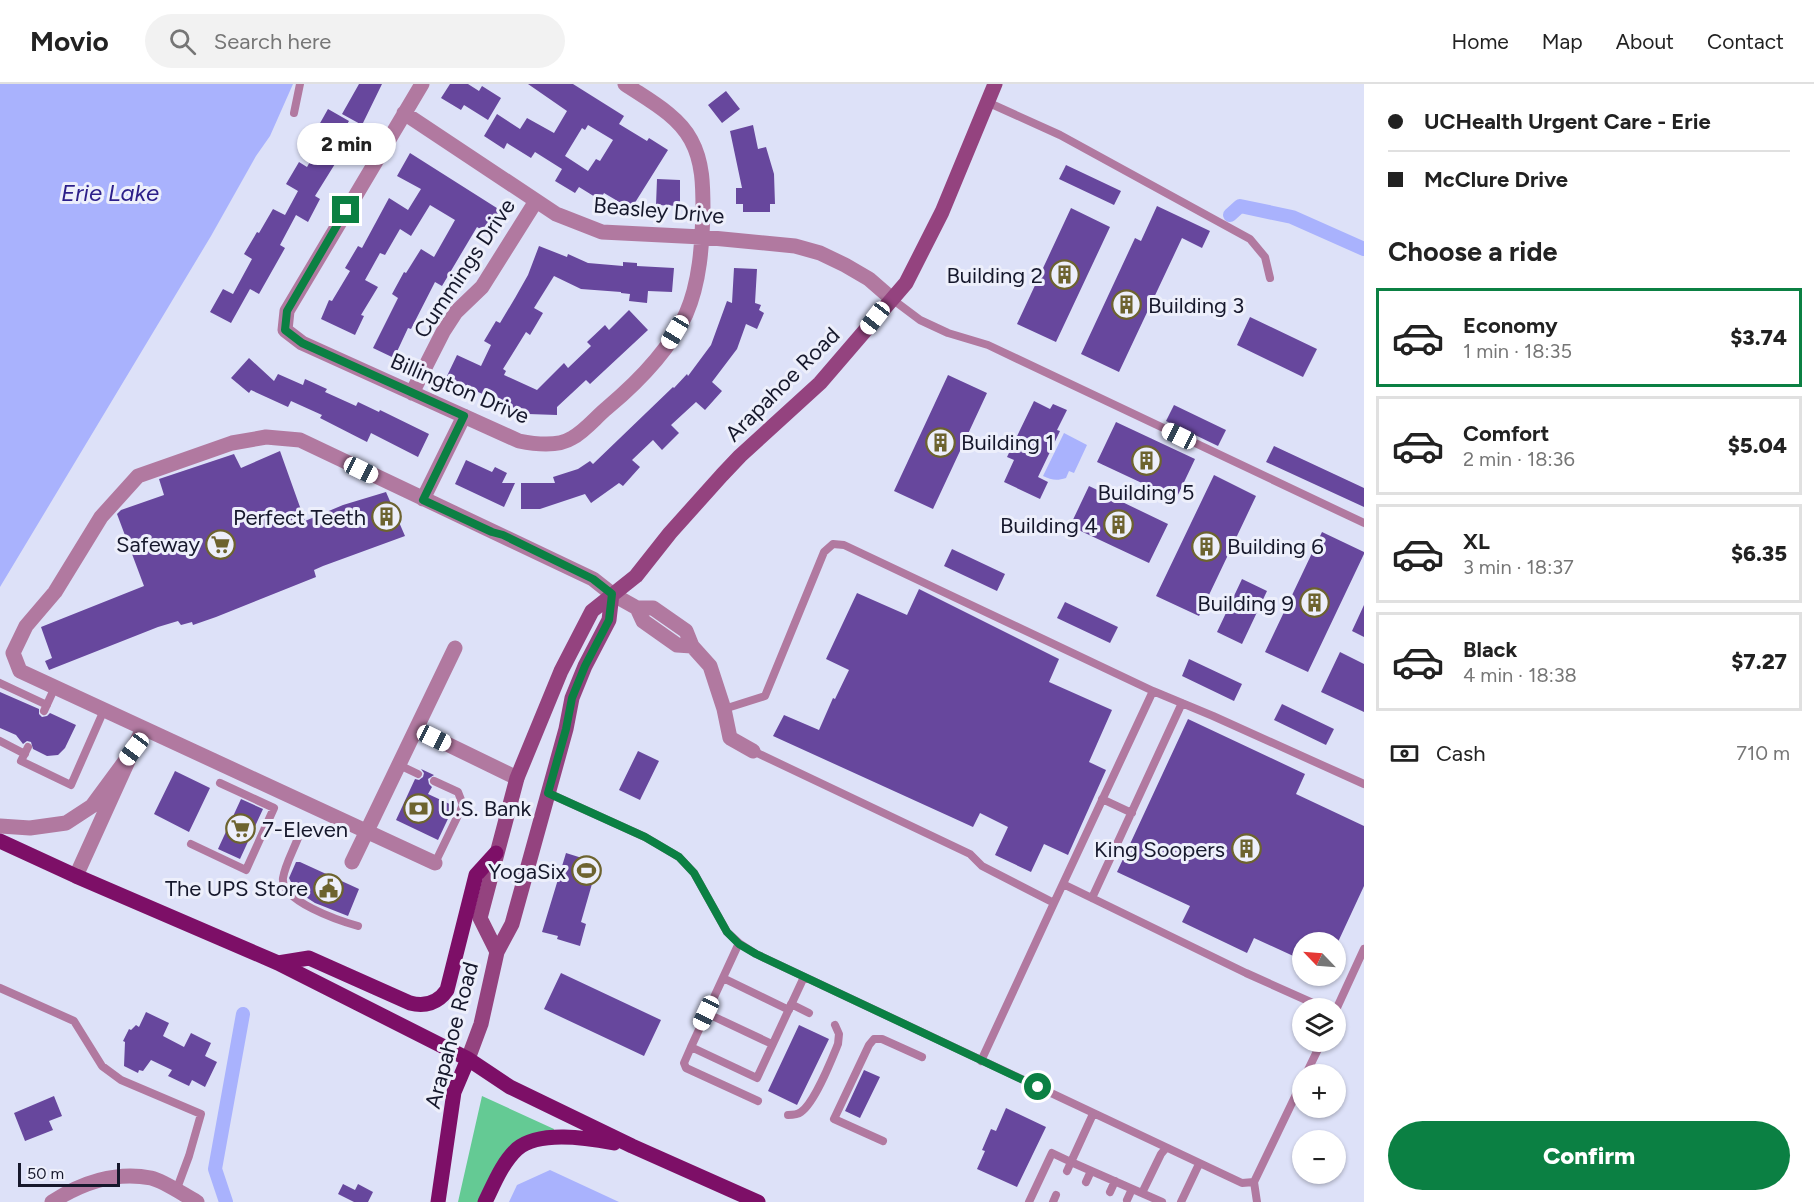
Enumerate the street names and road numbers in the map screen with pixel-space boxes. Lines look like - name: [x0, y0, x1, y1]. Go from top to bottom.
- street label: Beasley Drive: [592, 191, 726, 230]
- street label: Cummings Drive: [408, 193, 521, 343]
- street label: Arapahoe Road: [719, 321, 845, 447]
- street label: Billington Drive: [386, 347, 533, 430]
- street label: Arapahoe Road: [419, 959, 484, 1112]

